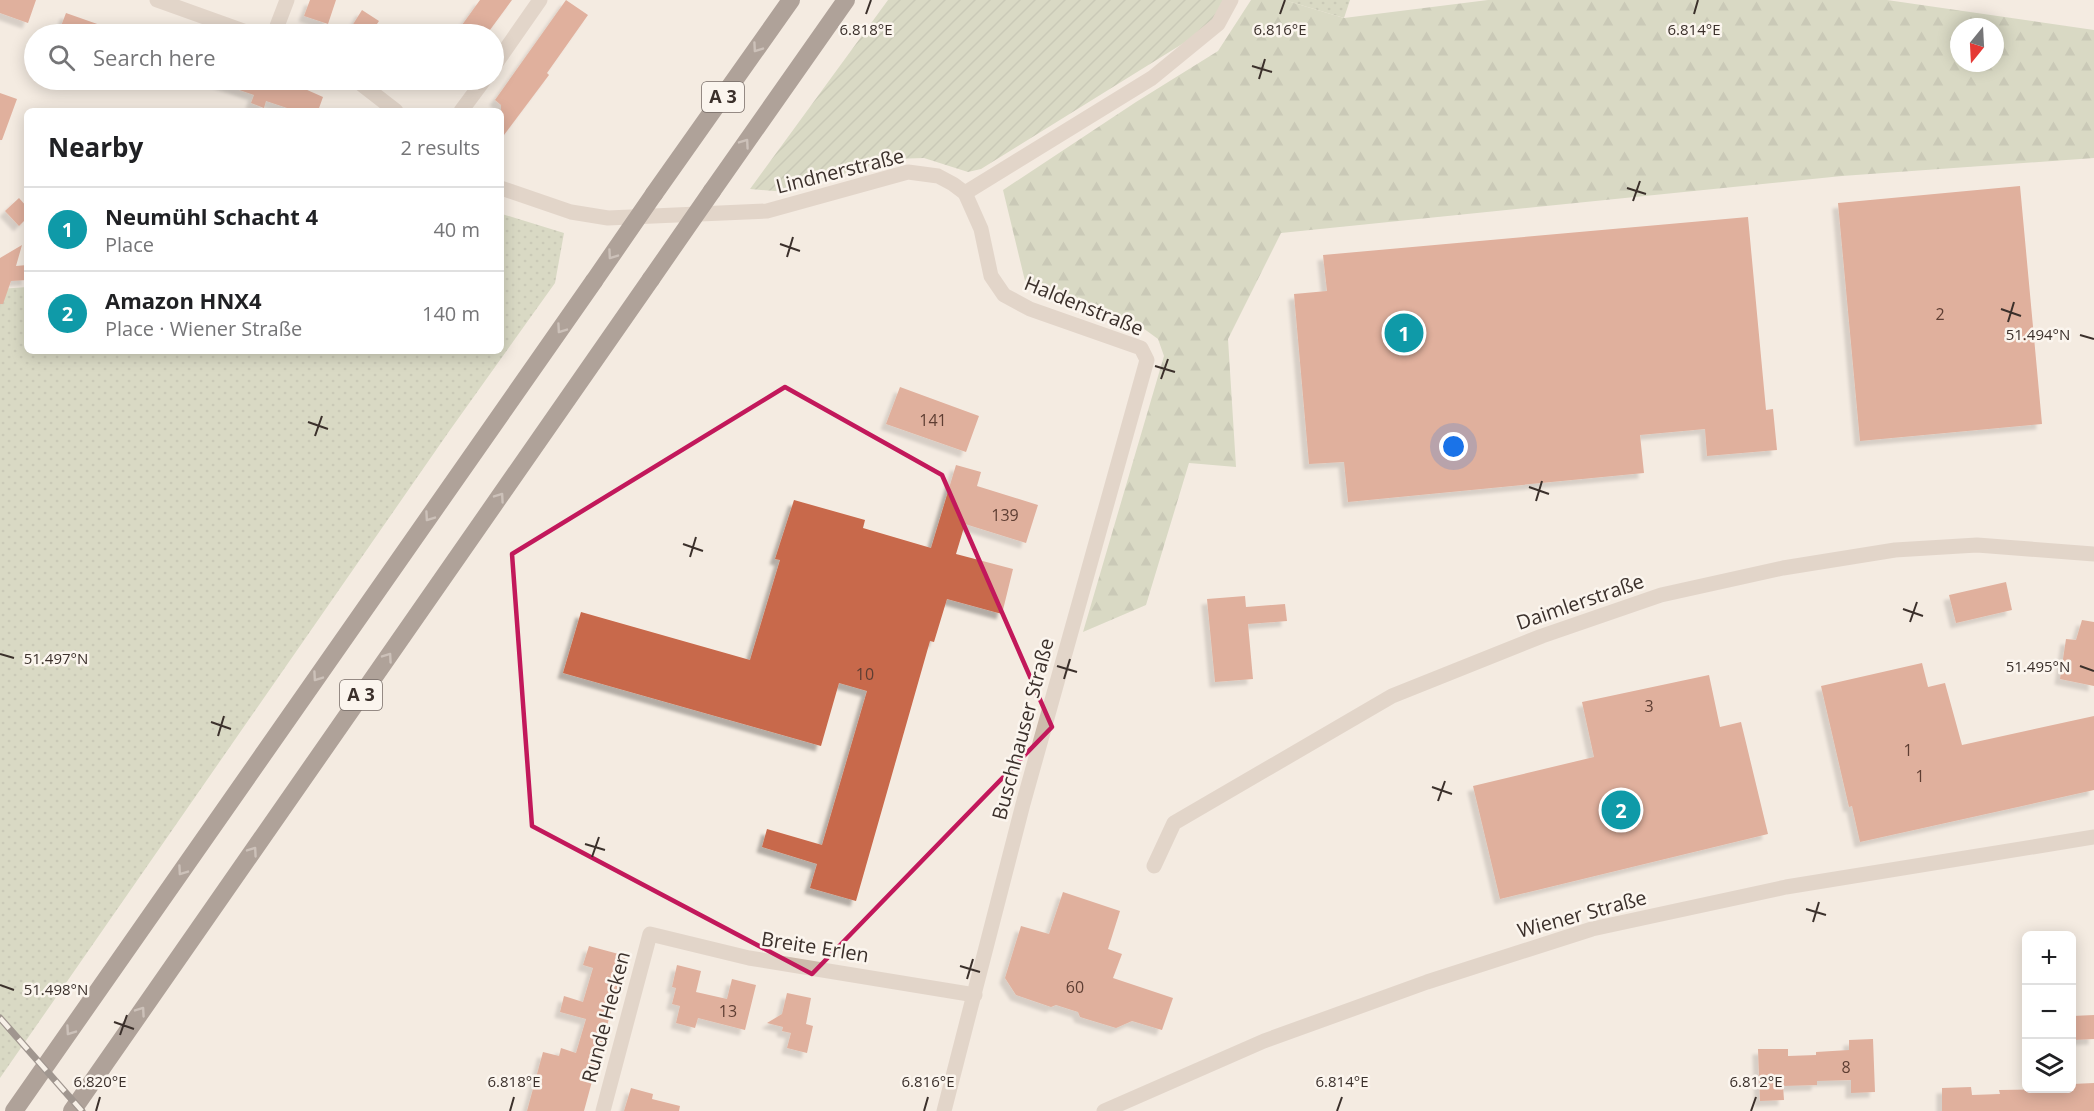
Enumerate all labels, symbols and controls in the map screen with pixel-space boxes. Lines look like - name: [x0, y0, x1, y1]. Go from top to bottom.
- north arrow: [1950, 18, 2004, 72]
- text: 6.818°E: [839, 19, 893, 39]
- text: 6.816°E: [1253, 19, 1307, 39]
- text: 6.814°E: [1667, 19, 1721, 39]
- search box: [24, 24, 504, 90]
- icon: search: [45, 41, 78, 74]
- one-way arrow: [753, 41, 764, 52]
- text: Search here: [93, 42, 216, 72]
- road number: A 3: [702, 82, 744, 112]
- text: Nearby: [48, 129, 143, 165]
- text: 2 results: [400, 134, 480, 161]
- one-way arrow: [738, 139, 749, 150]
- street label: Lindnerstraße: [773, 142, 907, 199]
- text: Neumühl Schacht 4: [105, 201, 318, 231]
- text: 1: [62, 216, 73, 243]
- text: 40 m: [433, 216, 480, 243]
- text: Place: [105, 231, 154, 258]
- one-way arrow: [608, 248, 619, 259]
- street label: Haldenstraße: [1021, 269, 1148, 342]
- text: Amazon HNX4: [105, 285, 262, 315]
- text: 2: [62, 300, 73, 327]
- text: 140 m: [422, 300, 480, 327]
- house number: 2: [1935, 303, 1945, 325]
- pin: 1: [1384, 310, 1424, 356]
- text: Place · Wiener Straße: [105, 315, 302, 342]
- one-way arrow: [557, 323, 568, 334]
- text: 51.494°N: [2006, 324, 2070, 344]
- house number: 141: [919, 409, 947, 431]
- your location: [1439, 432, 1468, 461]
- one-way arrow: [493, 493, 504, 504]
- house number: 139: [991, 504, 1019, 526]
- one-way arrow: [425, 511, 436, 522]
- street label: Daimlerstraße: [1512, 567, 1647, 636]
- street label: Buschhauser Straße: [985, 635, 1060, 823]
- text: 51.497°N: [24, 648, 88, 668]
- one-way arrow: [381, 653, 392, 664]
- text: 51.495°N: [2006, 656, 2070, 676]
- house number: 10: [856, 663, 874, 685]
- one-way arrow: [313, 670, 324, 681]
- road number: A 3: [340, 680, 382, 710]
- house number: 3: [1644, 695, 1654, 717]
- house number: 1: [1903, 739, 1913, 761]
- house number: 1: [1915, 765, 1925, 787]
- pin: 2: [1602, 788, 1640, 832]
- one-way arrow: [246, 847, 257, 858]
- one-way arrow: [178, 865, 189, 876]
- street label: Wiener Straße: [1514, 883, 1649, 944]
- street label: Breite Erlen: [759, 925, 871, 968]
- map controls: [2022, 931, 2076, 1093]
- button: +: [2022, 931, 2076, 985]
- street label: Runde Hecken: [575, 948, 636, 1086]
- house number: 60: [1066, 976, 1084, 998]
- text: 51.498°N: [24, 979, 88, 999]
- button: −: [2022, 985, 2076, 1039]
- house number: 13: [719, 1000, 737, 1022]
- one-way arrow: [134, 1007, 145, 1018]
- one-way arrow: [66, 1025, 77, 1036]
- button: layers: [2022, 1039, 2076, 1093]
- house number: 8: [1841, 1056, 1851, 1078]
- text: 6.820°E: [73, 1071, 127, 1091]
- text: 6.818°E: [487, 1071, 541, 1091]
- text: 6.816°E: [901, 1071, 955, 1091]
- text: 6.814°E: [1315, 1071, 1369, 1091]
- text: 6.812°E: [1729, 1071, 1783, 1091]

